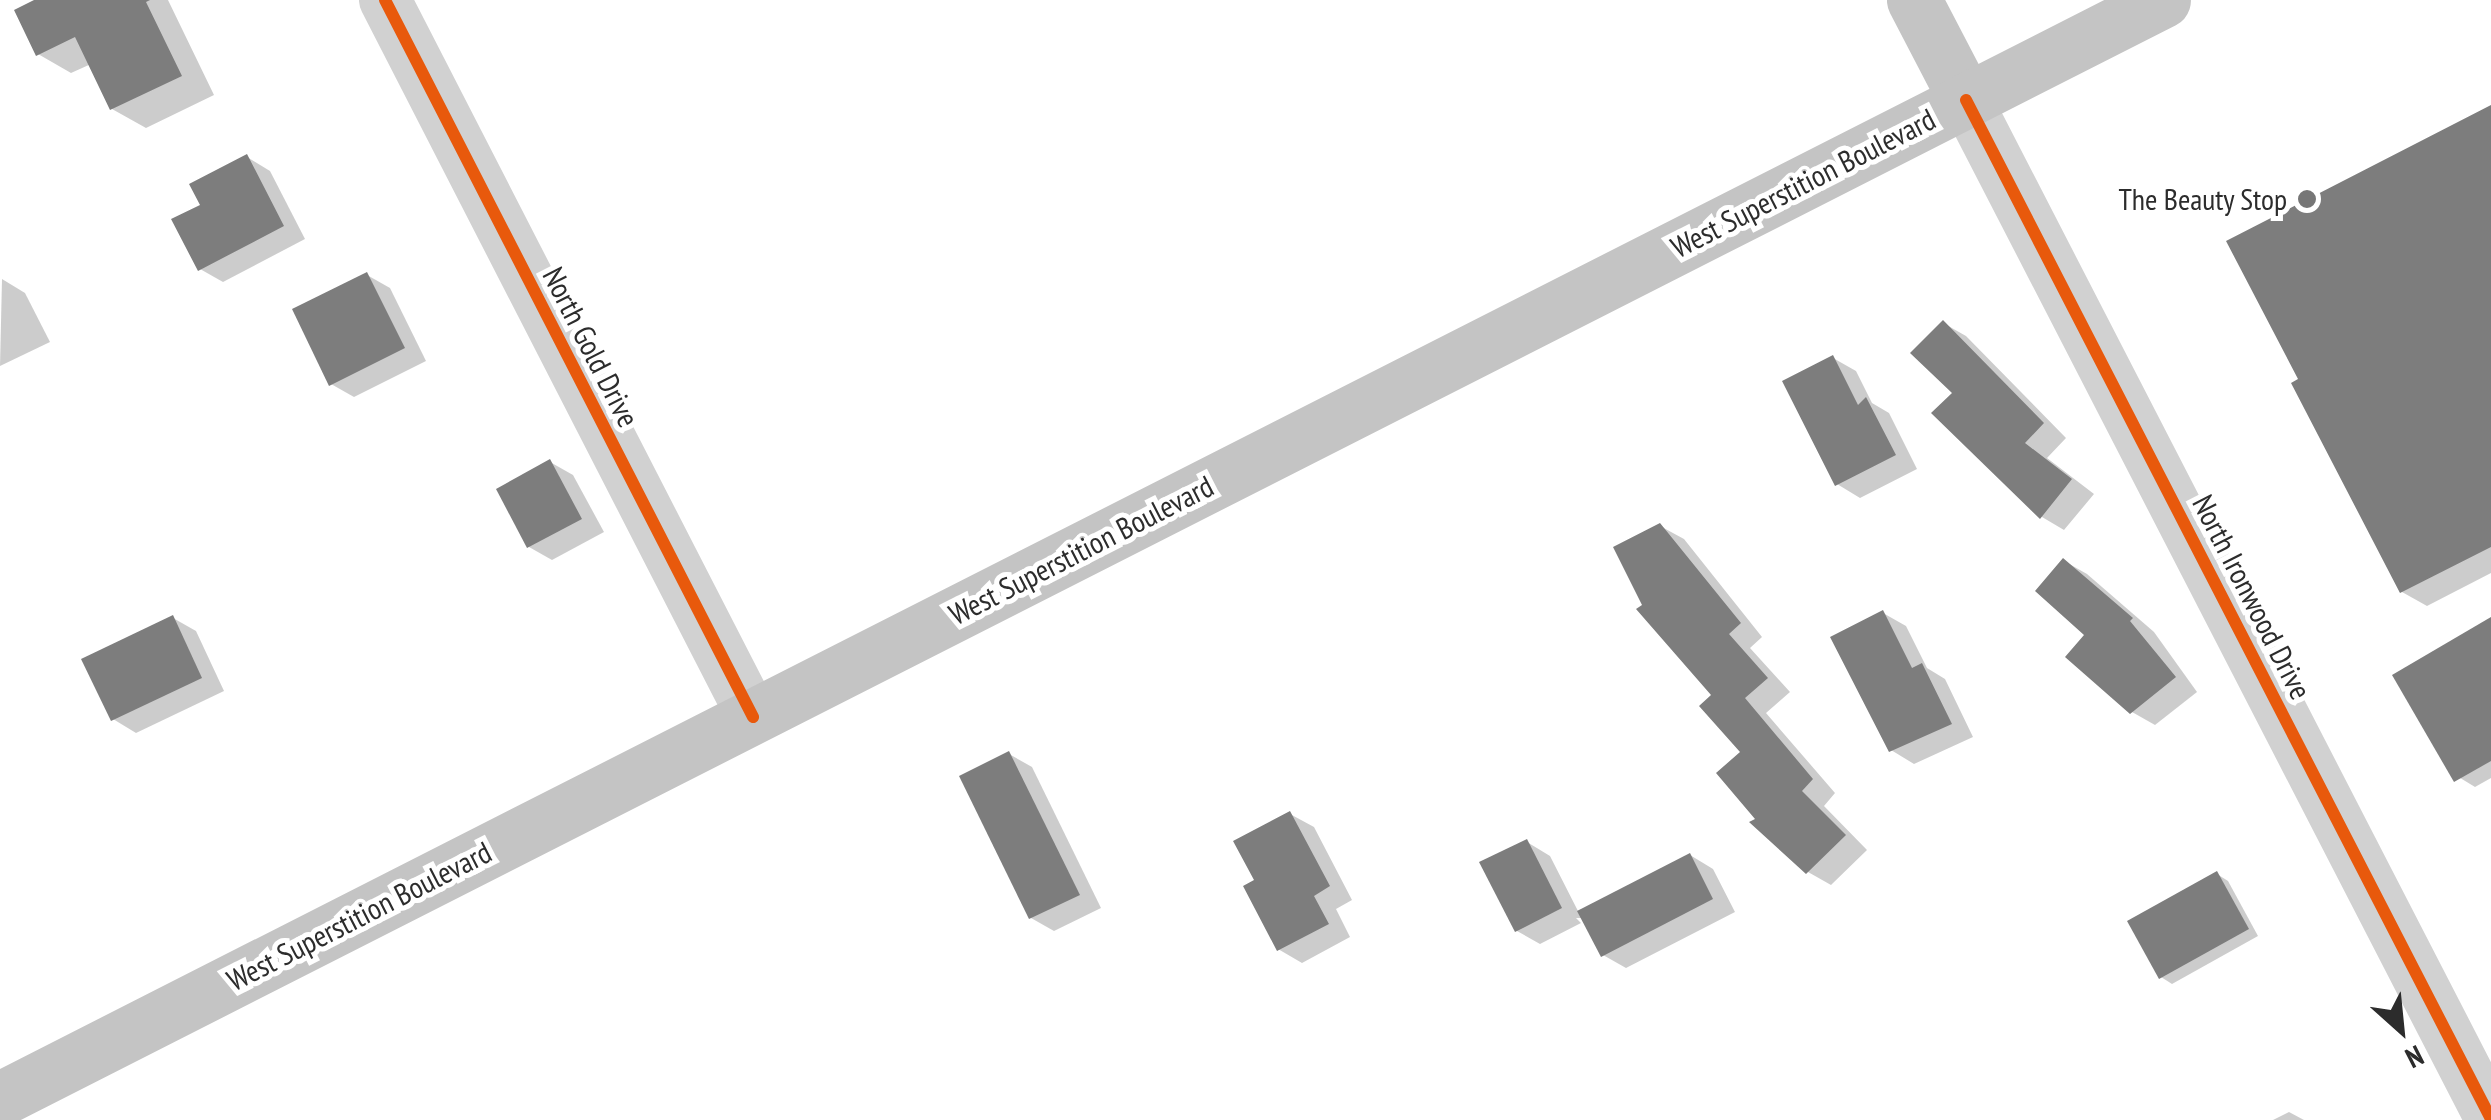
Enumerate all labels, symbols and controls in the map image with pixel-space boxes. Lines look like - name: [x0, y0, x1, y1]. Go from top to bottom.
- street label: West Superstition Boulevard: [1665, 101, 1941, 265]
- place label: The Beauty Stop: [2118, 181, 2287, 217]
- marker: The Beauty Stop: [2296, 188, 2318, 210]
- street label: North Gold Drive: [535, 261, 647, 433]
- street label: West Superstition Boulevard: [943, 468, 1219, 632]
- street label: North Ironwood Drive: [2185, 489, 2319, 705]
- street label: West Superstition Boulevard: [221, 834, 497, 998]
- north arrow: [2351, 980, 2451, 1080]
- text: N: [2400, 1037, 2430, 1077]

